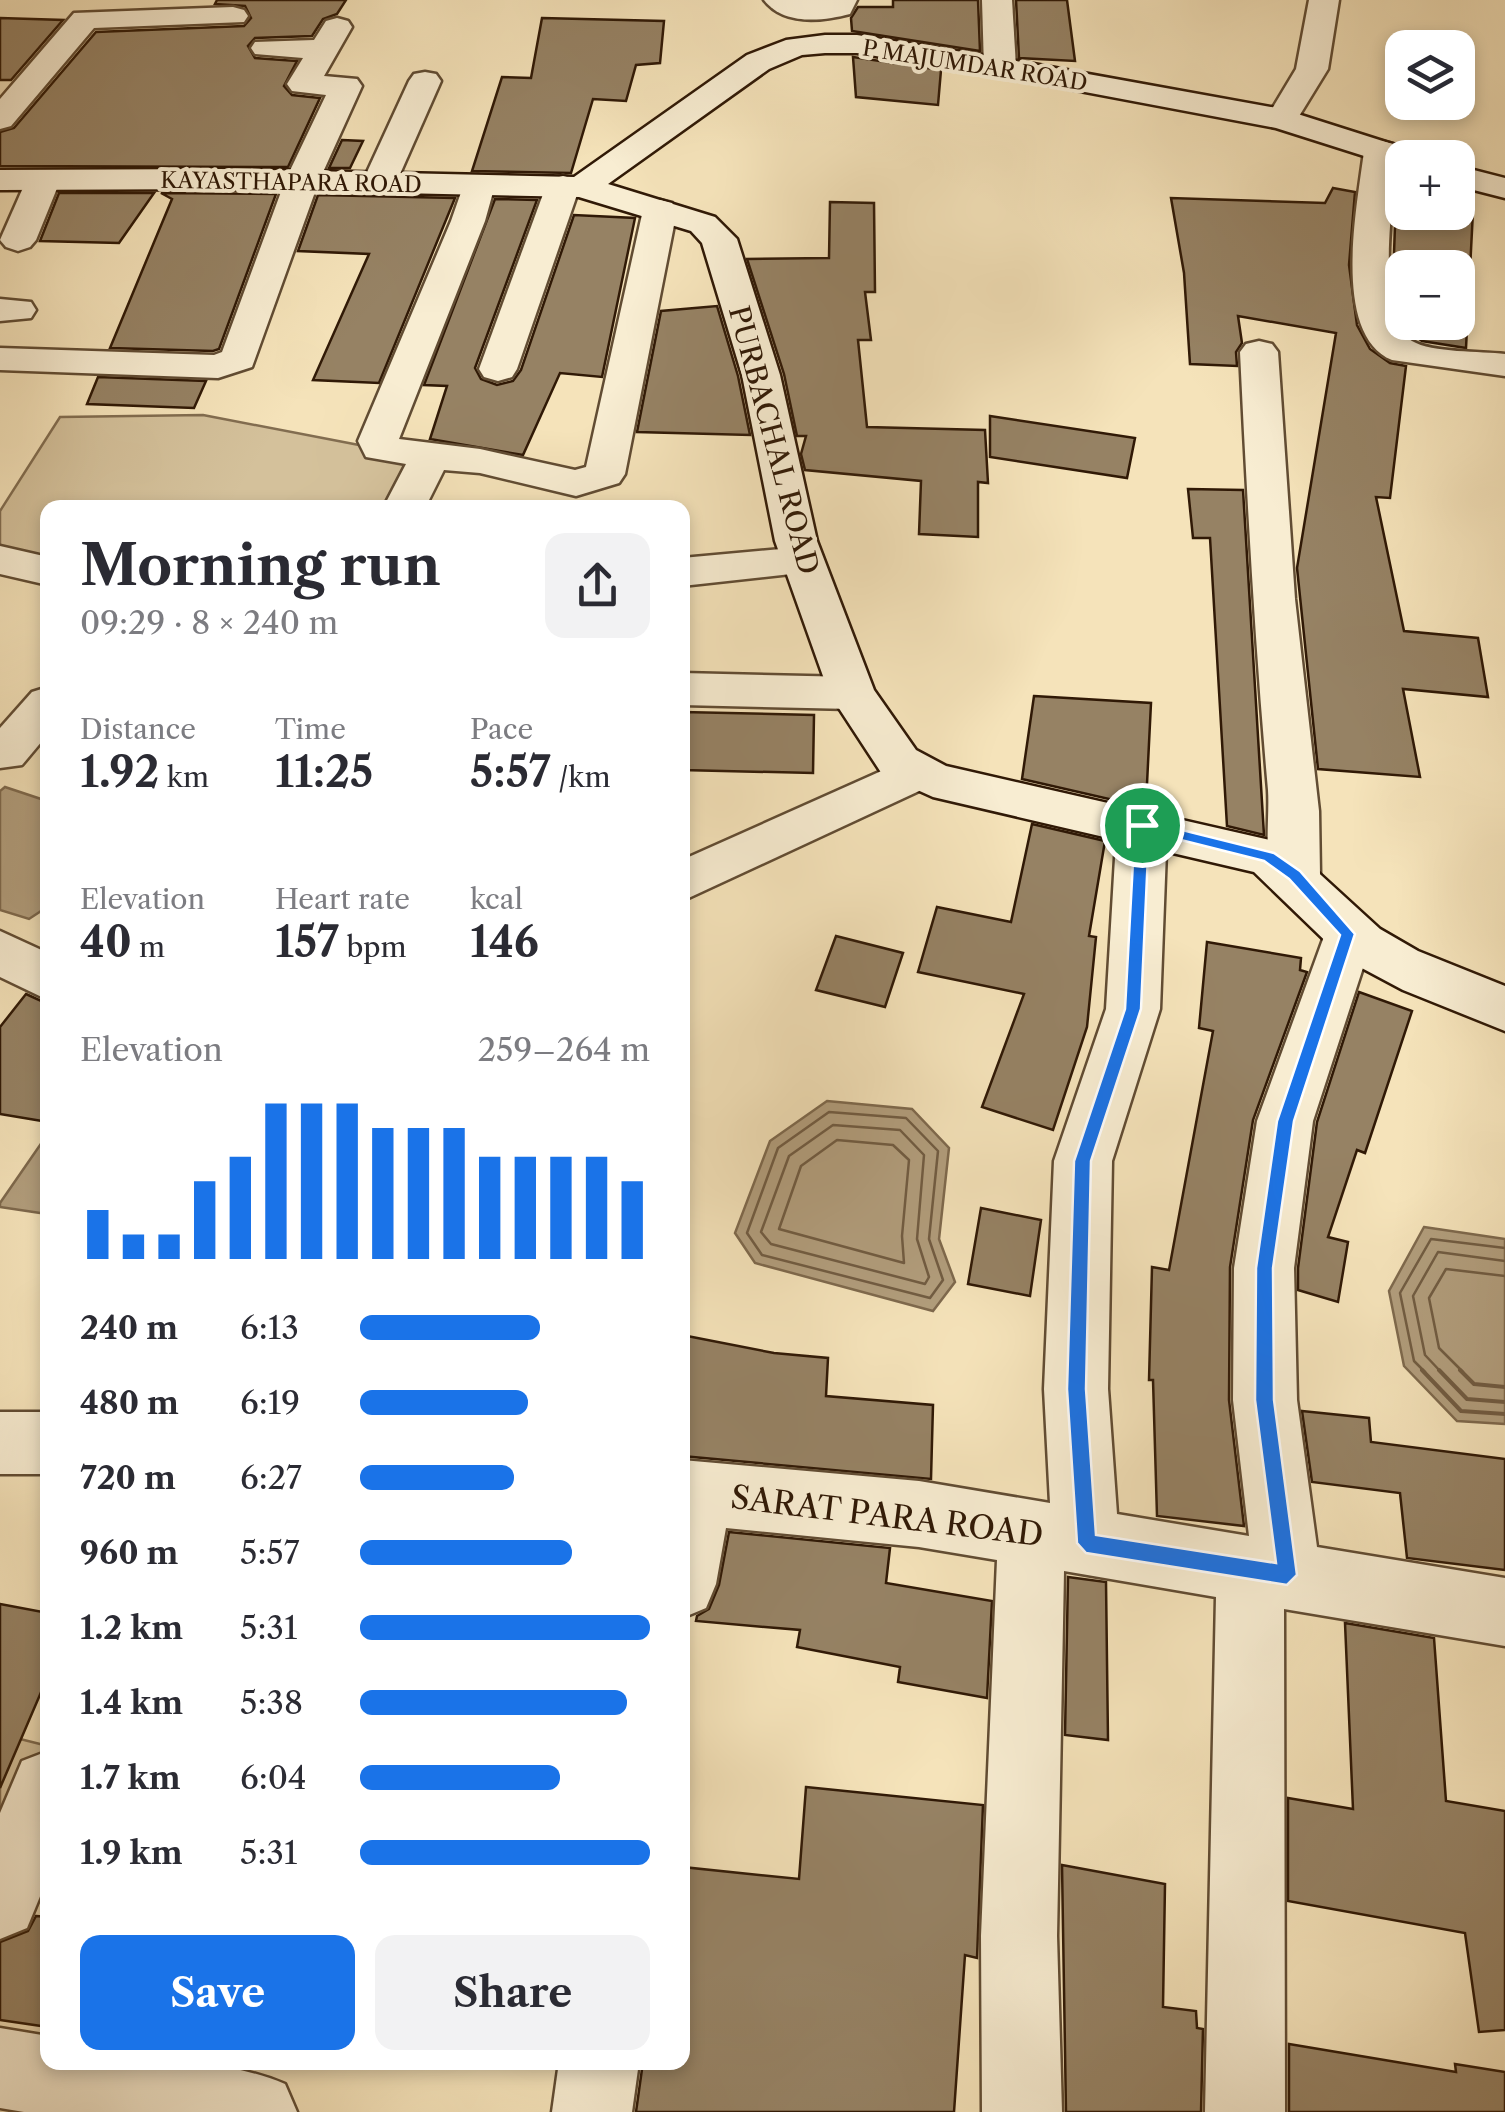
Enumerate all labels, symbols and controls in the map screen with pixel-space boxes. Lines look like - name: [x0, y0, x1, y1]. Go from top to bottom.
- map controls: [1385, 30, 1475, 340]
- button: layers: [1385, 30, 1475, 120]
- street label: P MAJUMDAR ROAD: [861, 34, 1089, 97]
- button: +: [1385, 140, 1475, 230]
- street label: KAYASTHAPARA ROAD: [160, 167, 422, 198]
- button: −: [1385, 250, 1475, 340]
- street label: PURBACHAL ROAD: [722, 302, 826, 578]
- text: Morning run: [80, 532, 441, 599]
- button: share: [545, 533, 650, 638]
- text: 09:29 · 8 × 240 m: [80, 603, 338, 642]
- text: Distance: [80, 712, 196, 746]
- text: Time: [275, 712, 346, 746]
- text: Pace: [470, 712, 533, 746]
- text: 1.92: [80, 746, 159, 798]
- text: 11:25: [275, 746, 373, 798]
- text: 5:57: [470, 746, 551, 798]
- text: km: [159, 760, 209, 794]
- text: /km: [551, 760, 611, 794]
- pin: [1100, 783, 1185, 868]
- icon: arrive: [1115, 798, 1170, 853]
- text: Elevation: [80, 882, 205, 916]
- text: Heart rate: [275, 882, 410, 916]
- text: kcal: [470, 882, 523, 916]
- text: 40: [80, 916, 132, 968]
- text: 157: [275, 916, 339, 968]
- text: 146: [470, 916, 539, 968]
- text: m: [132, 930, 165, 964]
- text: bpm: [339, 930, 407, 964]
- text: Elevation: [80, 1030, 223, 1069]
- text: 259–264 m: [478, 1030, 650, 1069]
- text: 240 m: [80, 1308, 178, 1347]
- text: 6:13: [240, 1308, 299, 1347]
- text: 480 m: [80, 1383, 179, 1422]
- text: 6:19: [240, 1383, 300, 1422]
- text: 720 m: [80, 1458, 176, 1497]
- text: 6:27: [240, 1458, 302, 1497]
- street label: SARAT PARA ROAD: [729, 1477, 1046, 1554]
- text: 960 m: [80, 1533, 179, 1572]
- text: 5:57: [240, 1533, 300, 1572]
- text: 1.2 km: [80, 1608, 183, 1647]
- text: 5:31: [240, 1608, 297, 1647]
- text: 1.4 km: [80, 1683, 183, 1722]
- text: 5:38: [240, 1683, 303, 1722]
- text: 1.7 km: [80, 1758, 181, 1797]
- text: 6:04: [240, 1758, 307, 1797]
- text: 1.9 km: [80, 1833, 183, 1872]
- text: 5:31: [240, 1833, 297, 1872]
- button: Save: [80, 1935, 355, 2050]
- button: Share: [375, 1935, 650, 2050]

